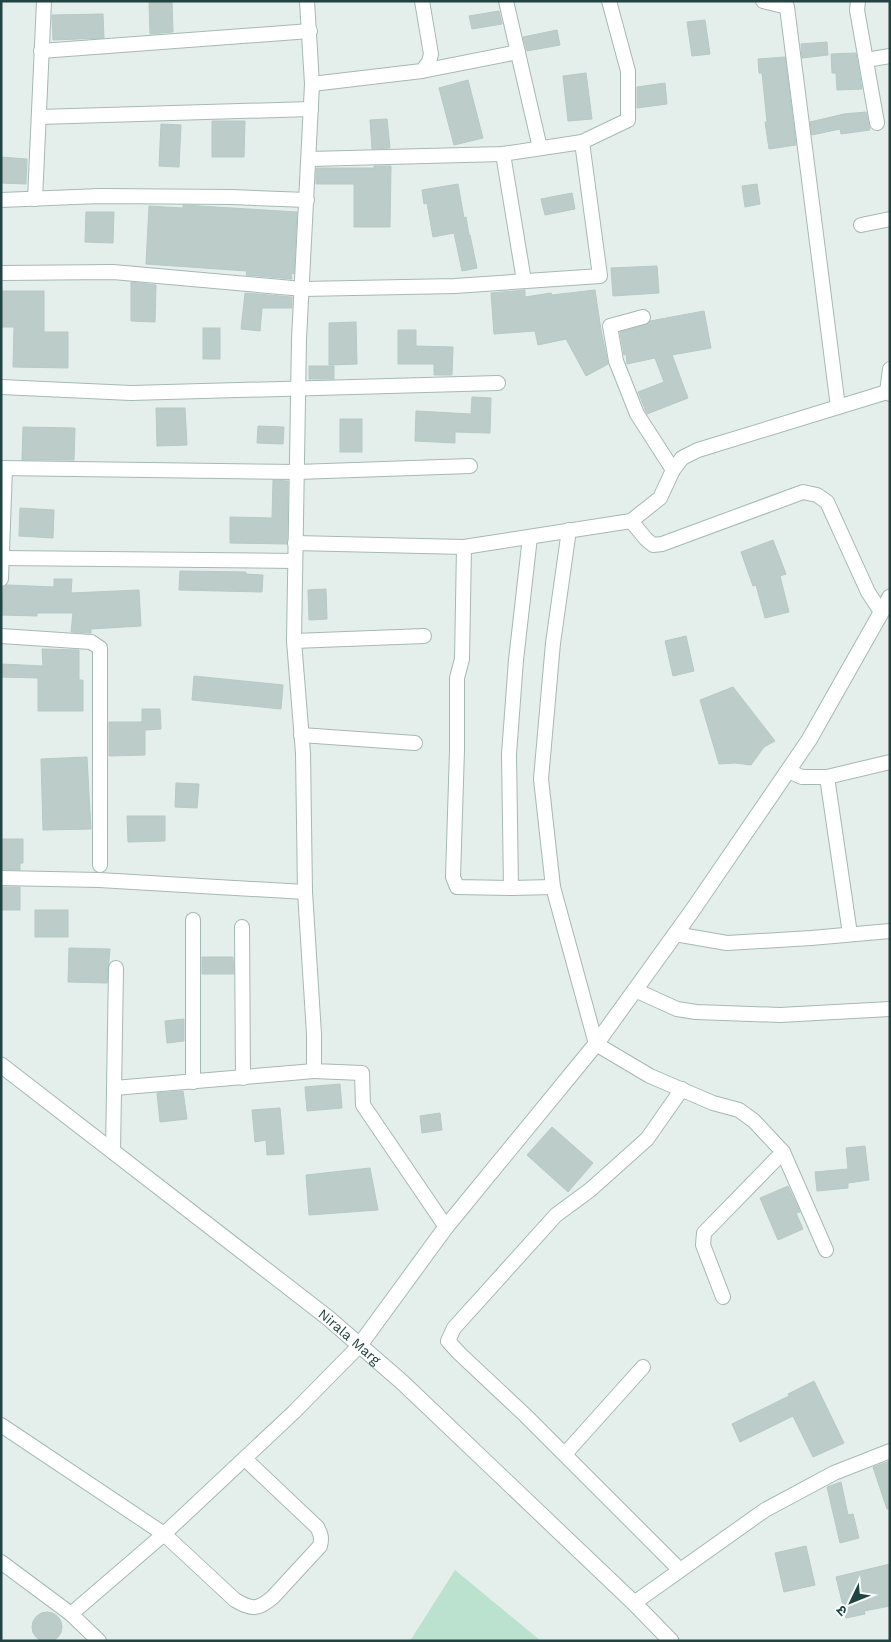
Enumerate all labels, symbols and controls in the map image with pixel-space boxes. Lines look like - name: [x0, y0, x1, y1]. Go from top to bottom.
- street label: Nirala Marg: [315, 1306, 384, 1368]
- north arrow: [826, 1577, 876, 1627]
- text: उ: [832, 1602, 850, 1619]

